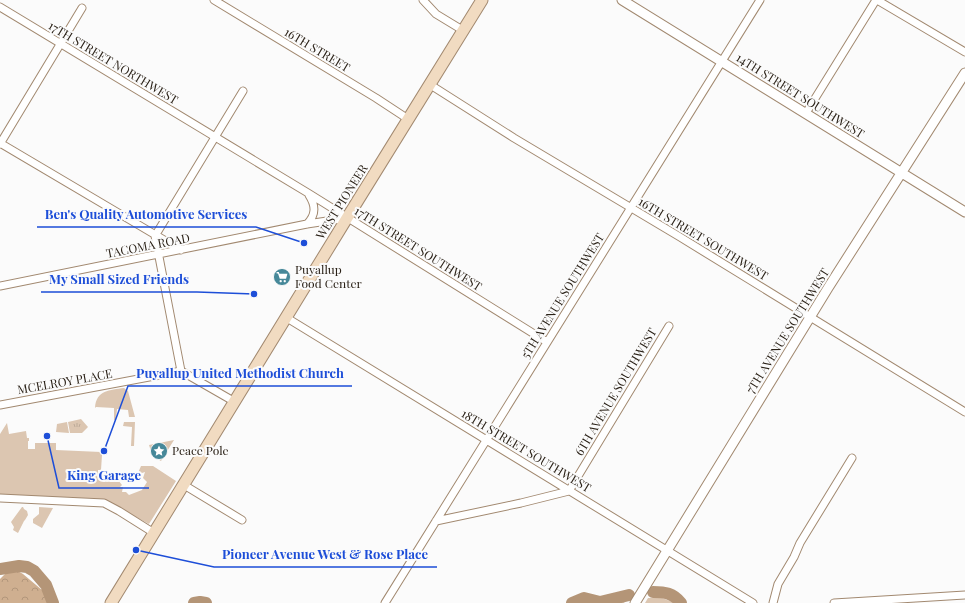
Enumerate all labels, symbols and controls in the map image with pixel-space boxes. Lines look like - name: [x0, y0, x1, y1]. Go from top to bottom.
- street label: 17TH STREET NORTHWEST: [46, 17, 182, 108]
- street label: 16TH STREET: [282, 23, 354, 75]
- street label: 14TH STREET SOUTHWEST: [733, 49, 868, 142]
- street label: WEST PIONEER: [311, 161, 371, 243]
- street label: 16TH STREET SOUTHWEST: [636, 193, 772, 284]
- callout: Ben's Quality Automotive Services: [37, 202, 256, 227]
- street label: 17TH STREET SOUTHWEST: [352, 202, 486, 294]
- text: Ben's Quality Automotive Services: [45, 205, 247, 222]
- street label: TACOMA ROAD: [105, 229, 191, 261]
- street label: 5TH AVENUE SOUTHWEST: [517, 229, 608, 361]
- place label: Puyallup Food Center: [295, 261, 362, 291]
- street label: 7TH AVENUE SOUTHWEST: [742, 264, 833, 396]
- callout: My Small Sized Friends: [41, 267, 197, 292]
- supermarket icon: Puyallup Food Center: [272, 267, 292, 287]
- text: My Small Sized Friends: [49, 270, 189, 287]
- street label: 6TH AVENUE SOUTHWEST: [571, 324, 660, 458]
- callout: Puyallup United Methodist Church: [128, 361, 352, 386]
- text: Puyallup United Methodist Church: [136, 364, 344, 381]
- street label: MCELROY PLACE: [16, 365, 114, 397]
- street label: 18TH STREET SOUTHWEST: [459, 405, 595, 496]
- place icon: Peace Pole: [149, 441, 169, 461]
- place label: Peace Pole: [172, 442, 229, 458]
- callout: King Garage: [59, 463, 149, 488]
- text: King Garage: [67, 466, 141, 483]
- callout: Pioneer Avenue West & Rose Place: [214, 542, 437, 567]
- text: Pioneer Avenue West & Rose Place: [222, 545, 428, 562]

